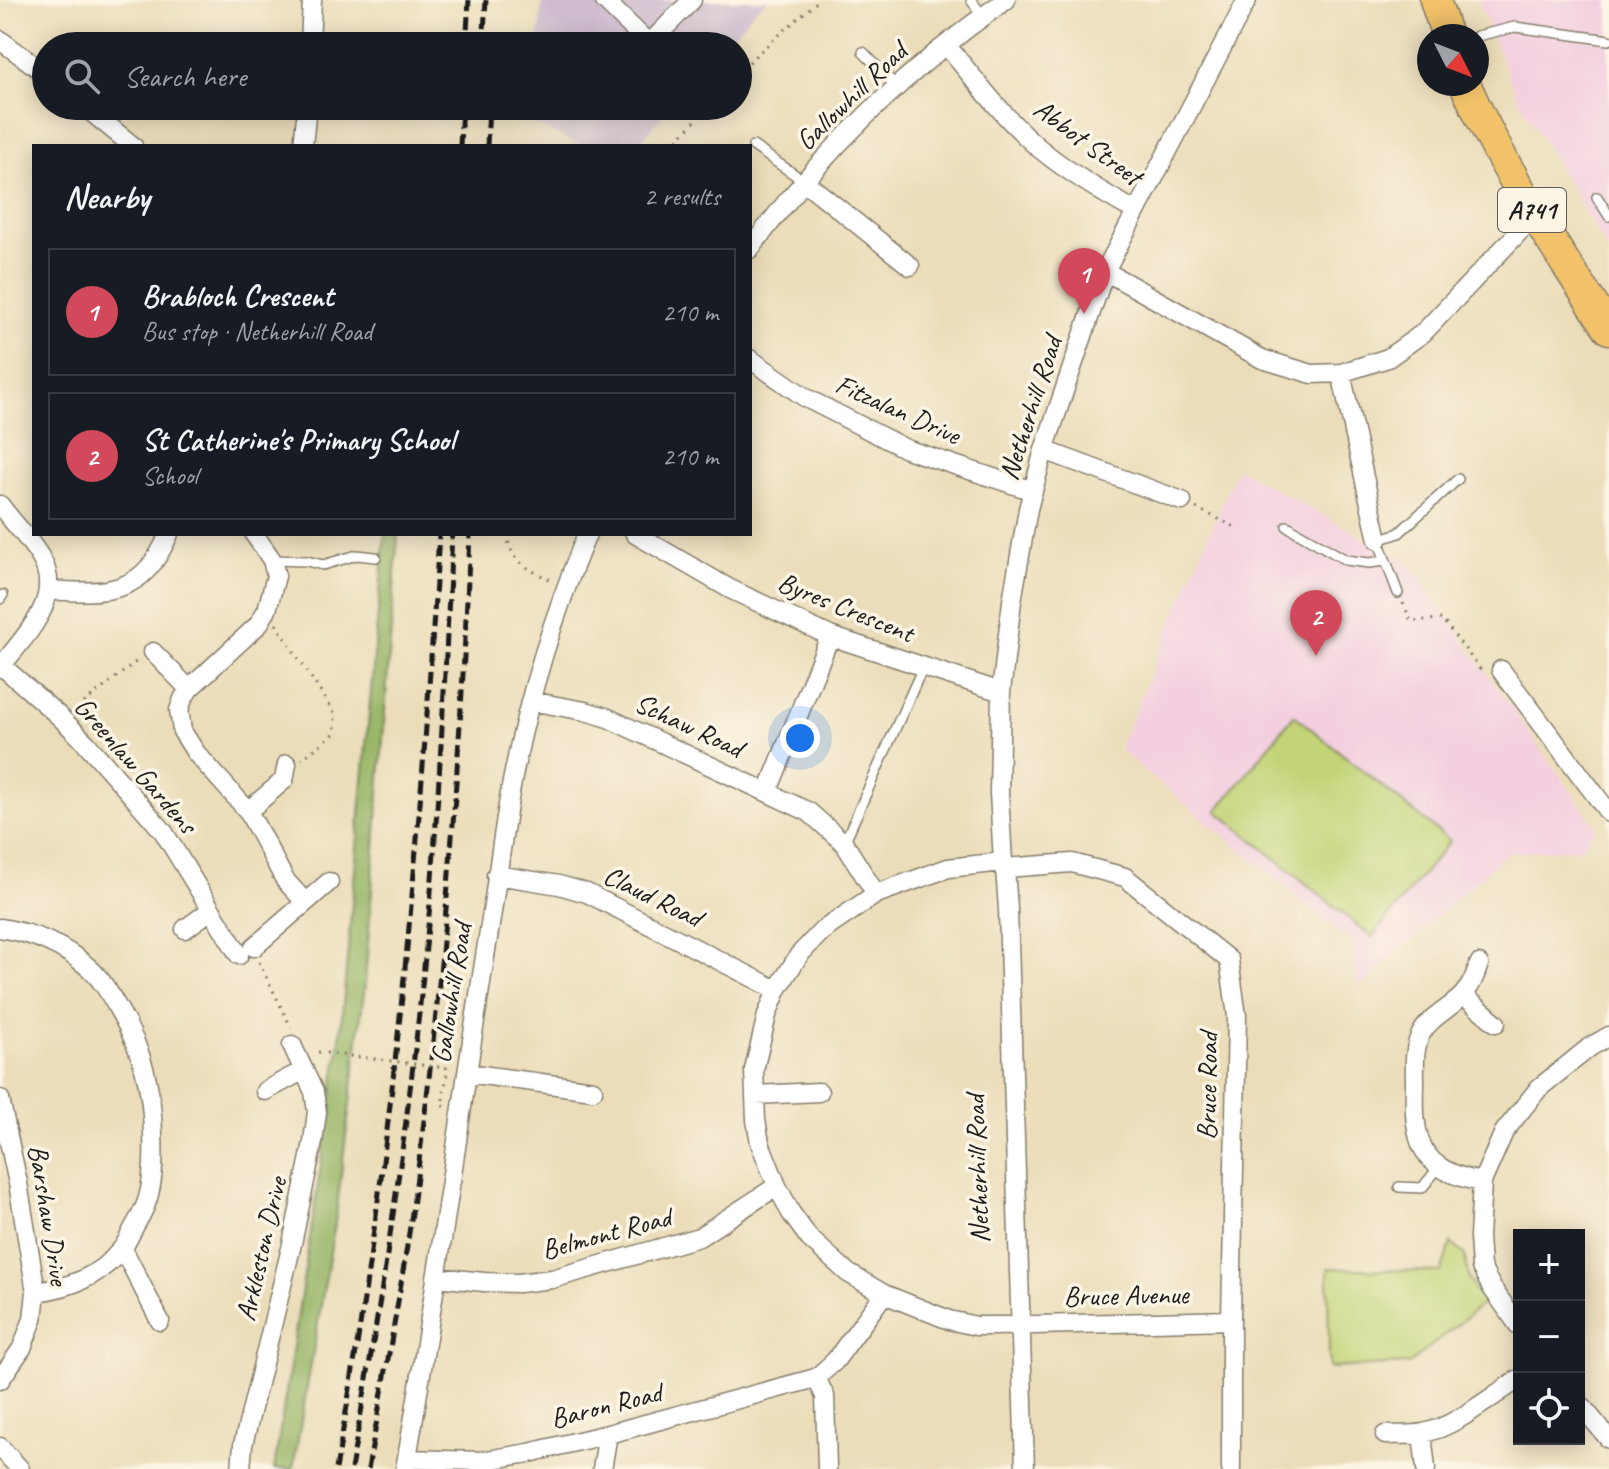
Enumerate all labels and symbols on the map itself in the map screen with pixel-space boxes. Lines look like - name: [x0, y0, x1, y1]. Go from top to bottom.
- north arrow: [1417, 24, 1489, 96]
- street label: Gallowhill Road: [788, 32, 917, 158]
- street label: Abbot Street: [1027, 91, 1152, 195]
- road number: A741: [1498, 188, 1566, 232]
- pin: 1: [1058, 248, 1110, 314]
- street label: Netherhill Road: [990, 328, 1071, 484]
- street label: Fitzalan Drive: [830, 366, 968, 453]
- street label: Byres Crescent: [773, 564, 921, 651]
- pin: 2: [1290, 590, 1342, 656]
- street label: Schaw Road: [629, 685, 752, 767]
- street label: Greenlaw Gardens: [67, 689, 207, 843]
- your location: [780, 718, 820, 758]
- street label: Claud Road: [598, 857, 712, 937]
- street label: Gallowhill Road: [423, 917, 480, 1065]
- street label: Bruce Road: [1189, 1028, 1226, 1140]
- street label: Netherhill Road: [957, 1090, 997, 1244]
- street label: Barshaw Drive: [21, 1142, 78, 1289]
- street label: Arkleston Drive: [228, 1172, 295, 1324]
- street label: Belmont Road: [538, 1198, 678, 1267]
- street label: Bruce Avenue: [1063, 1276, 1191, 1314]
- street label: Baron Road: [547, 1373, 669, 1436]

